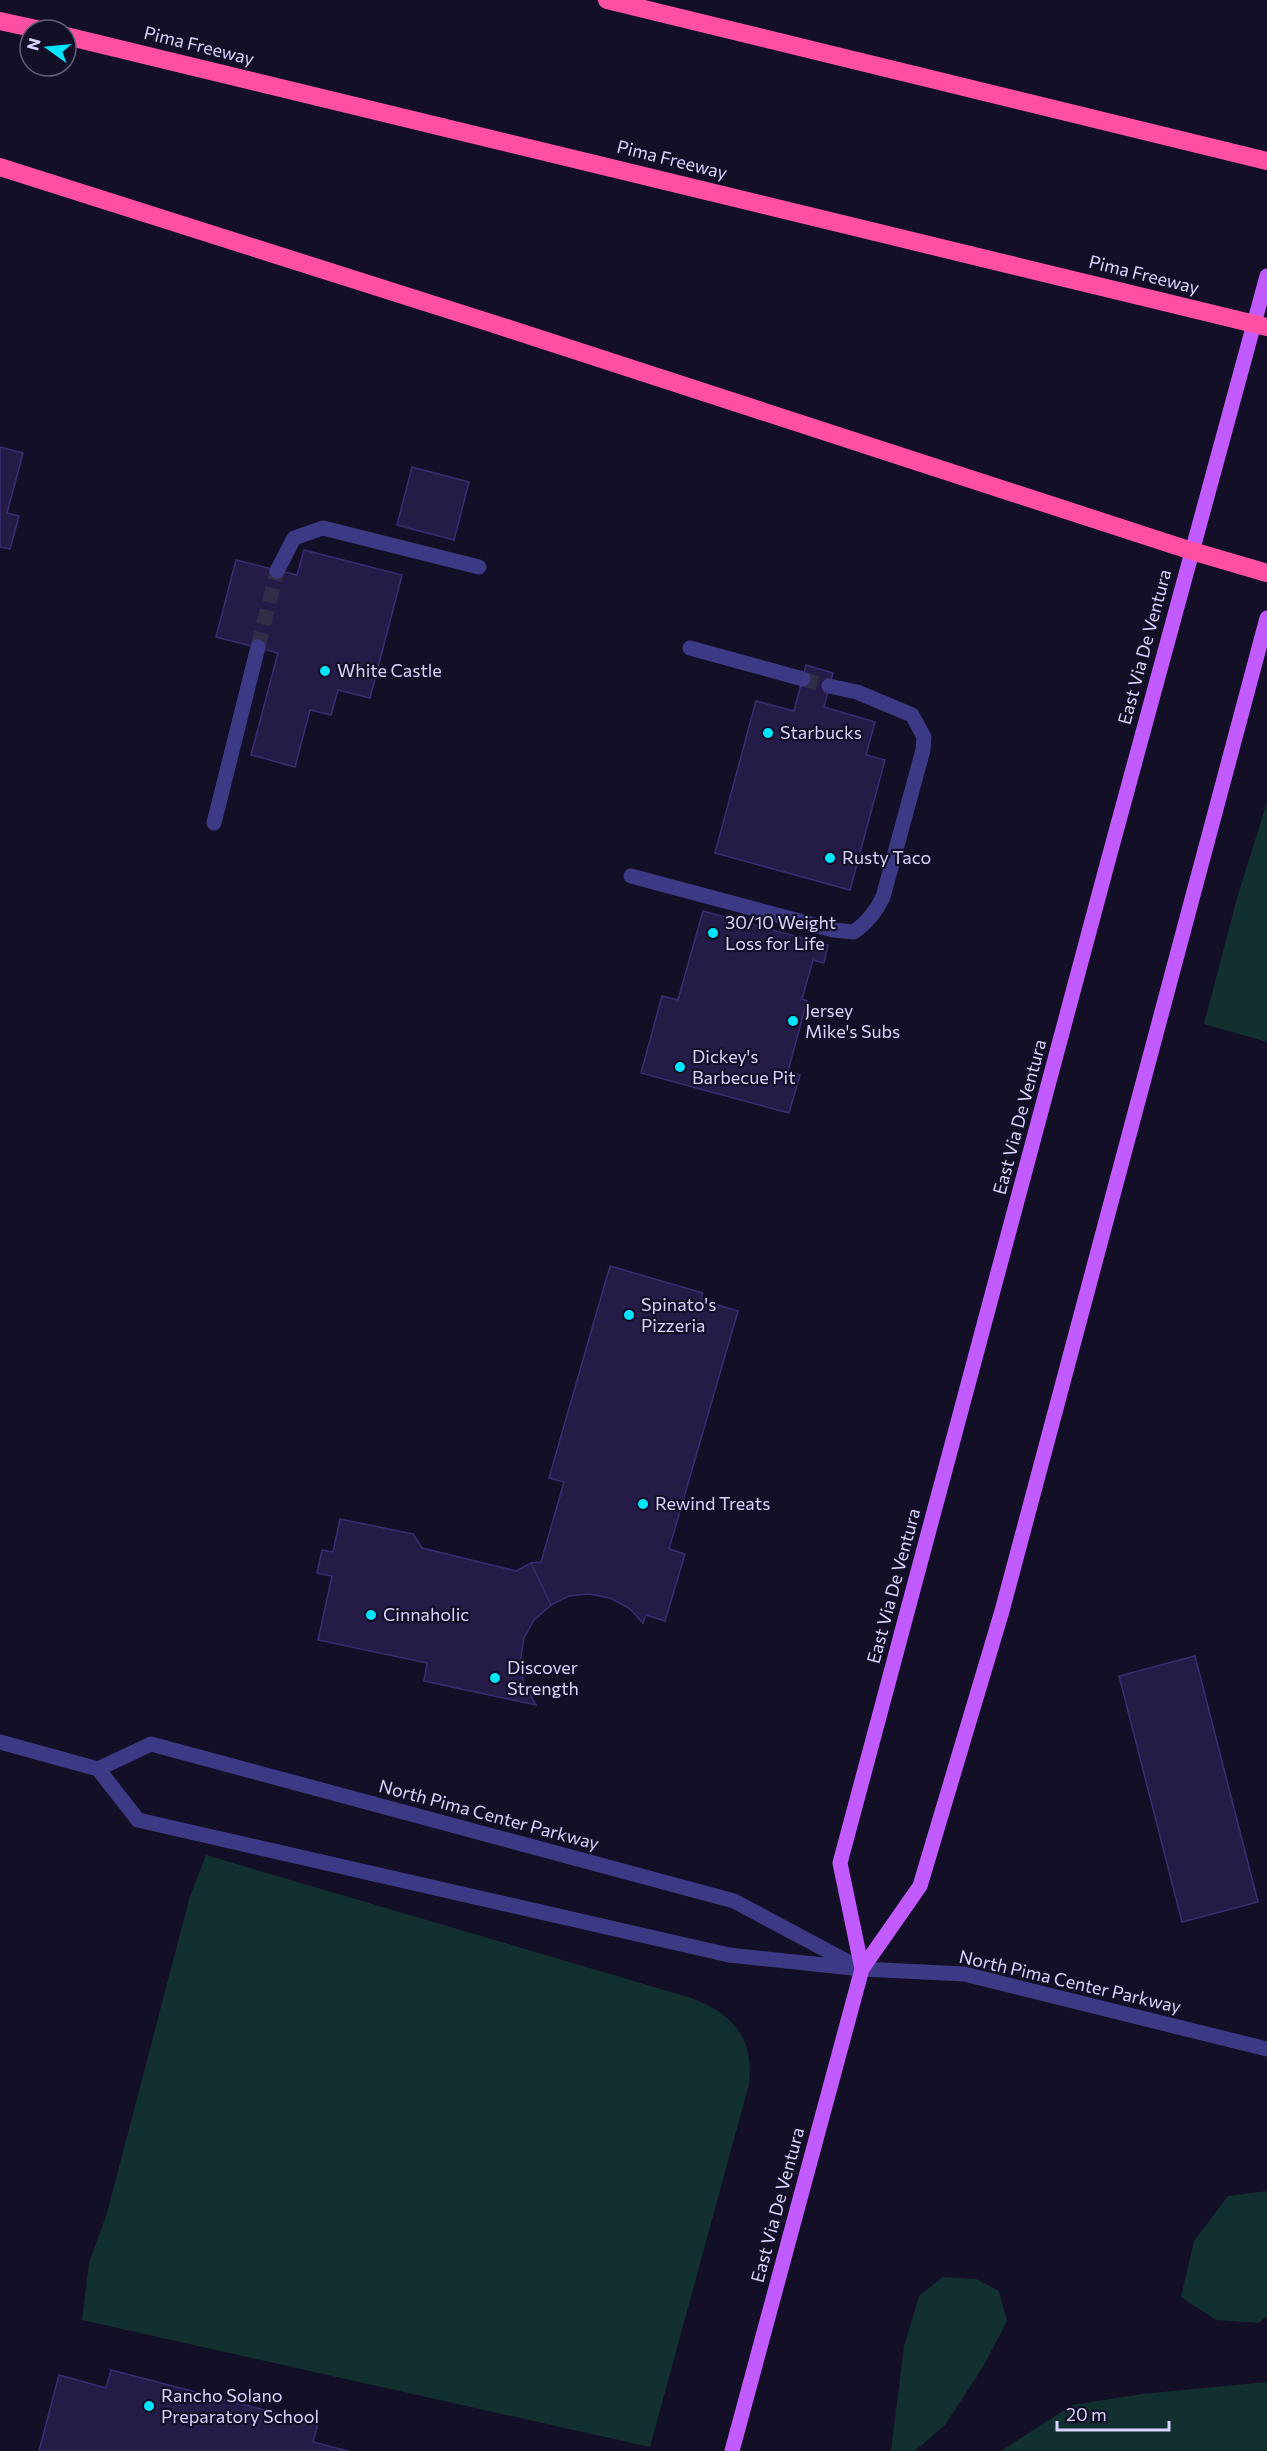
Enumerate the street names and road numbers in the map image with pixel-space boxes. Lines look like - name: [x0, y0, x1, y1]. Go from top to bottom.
- street label: Pima Freeway: [142, 21, 257, 69]
- street label: Pima Freeway: [615, 135, 730, 183]
- street label: Pima Freeway: [1087, 250, 1202, 298]
- street label: East Via De Ventura: [1113, 567, 1175, 727]
- street label: East Via De Ventura: [988, 1037, 1050, 1197]
- street label: East Via De Ventura: [862, 1506, 924, 1666]
- street label: North Pima Center Parkway: [377, 1774, 602, 1854]
- street label: North Pima Center Parkway: [957, 1945, 1183, 2017]
- street label: East Via De Ventura: [746, 2125, 808, 2285]

